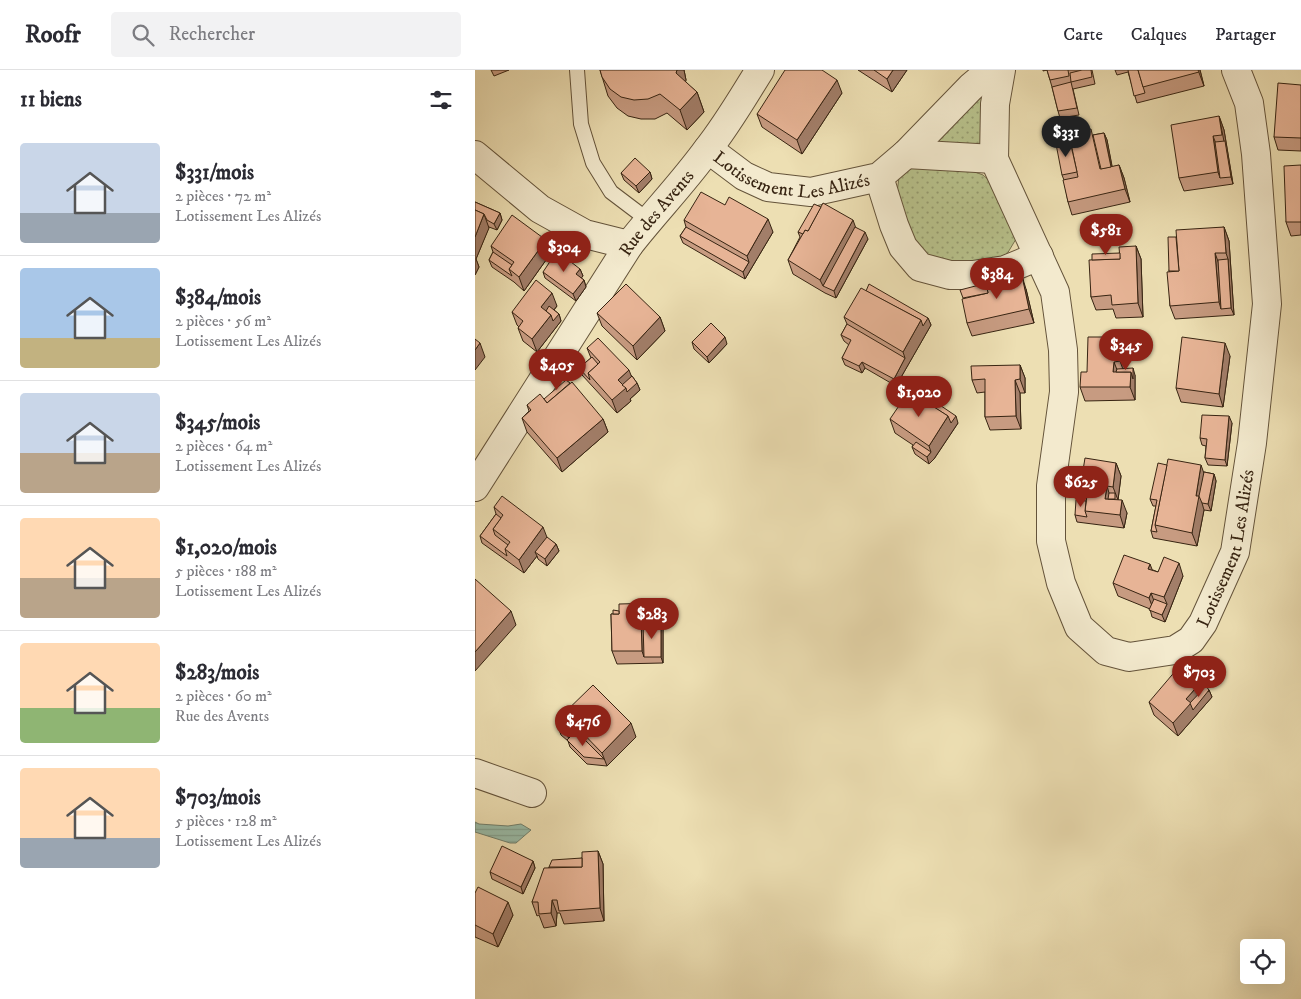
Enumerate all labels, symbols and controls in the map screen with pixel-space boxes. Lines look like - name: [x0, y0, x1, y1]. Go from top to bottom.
- search box: [111, 12, 461, 57]
- text: Roofr: [25, 20, 81, 50]
- icon: search: [129, 21, 157, 49]
- text: Rechercher: [169, 23, 255, 46]
- text: Carte: [1063, 24, 1103, 46]
- text: Calques: [1131, 24, 1187, 46]
- text: Partager: [1215, 24, 1276, 46]
- icon: filters: [427, 86, 455, 114]
- text: 11 biens: [20, 87, 82, 113]
- pin: $331: [1036, 116, 1096, 158]
- text: $331: [1053, 122, 1079, 142]
- street label: Lotissement Les Alizés: [709, 147, 872, 204]
- text: $331/mois: [175, 160, 254, 186]
- icon: home: [60, 163, 120, 223]
- street label: Rue des Avents: [615, 166, 699, 261]
- text: 2 pièces · 72 m²: [175, 186, 271, 206]
- text: Lotissement Les Alizés: [175, 206, 321, 226]
- pin: $581: [1076, 214, 1136, 256]
- text: $581: [1091, 220, 1121, 240]
- pin: $304: [534, 230, 594, 273]
- text: $304: [548, 237, 580, 257]
- pin: $384: [967, 258, 1027, 300]
- text: $384: [981, 264, 1013, 284]
- text: $384/mois: [175, 285, 261, 311]
- icon: home: [60, 288, 120, 348]
- text: 2 pièces · 56 m²: [175, 311, 271, 331]
- pin: $345: [1096, 328, 1156, 371]
- text: Lotissement Les Alizés: [175, 331, 321, 351]
- text: $345: [1110, 335, 1142, 355]
- pin: $405: [527, 348, 587, 391]
- text: $405: [540, 355, 574, 375]
- pin: $1,020: [878, 376, 960, 418]
- text: $1,020: [897, 382, 941, 402]
- text: $345/mois: [175, 410, 260, 436]
- icon: home: [60, 413, 120, 473]
- text: 2 pièces · 64 m²: [175, 436, 272, 456]
- text: Lotissement Les Alizés: [175, 456, 321, 476]
- pin: $625: [1051, 466, 1111, 508]
- street label: Lotissement Les Alizés: [1192, 468, 1260, 631]
- text: $625: [1065, 472, 1097, 492]
- text: $1,020/mois: [175, 535, 277, 561]
- icon: home: [60, 538, 120, 598]
- text: 5 pièces · 188 m²: [175, 561, 277, 581]
- text: Lotissement Les Alizés: [175, 581, 321, 601]
- pin: $283: [622, 598, 682, 640]
- text: $283: [637, 604, 667, 624]
- pin: $703: [1169, 656, 1229, 698]
- text: $283/mois: [175, 660, 259, 686]
- text: $703: [1183, 662, 1215, 682]
- icon: home: [60, 663, 120, 723]
- text: 2 pièces · 60 m²: [175, 686, 272, 706]
- pin: $476: [553, 704, 613, 747]
- text: Rue des Avents: [175, 706, 269, 726]
- text: $476: [566, 711, 600, 731]
- text: $703/mois: [175, 785, 261, 811]
- icon: home: [60, 788, 120, 848]
- text: 5 pièces · 128 m²: [175, 811, 277, 831]
- text: Lotissement Les Alizés: [175, 831, 321, 851]
- map controls: [1240, 939, 1285, 984]
- button: locate: [1240, 939, 1285, 984]

